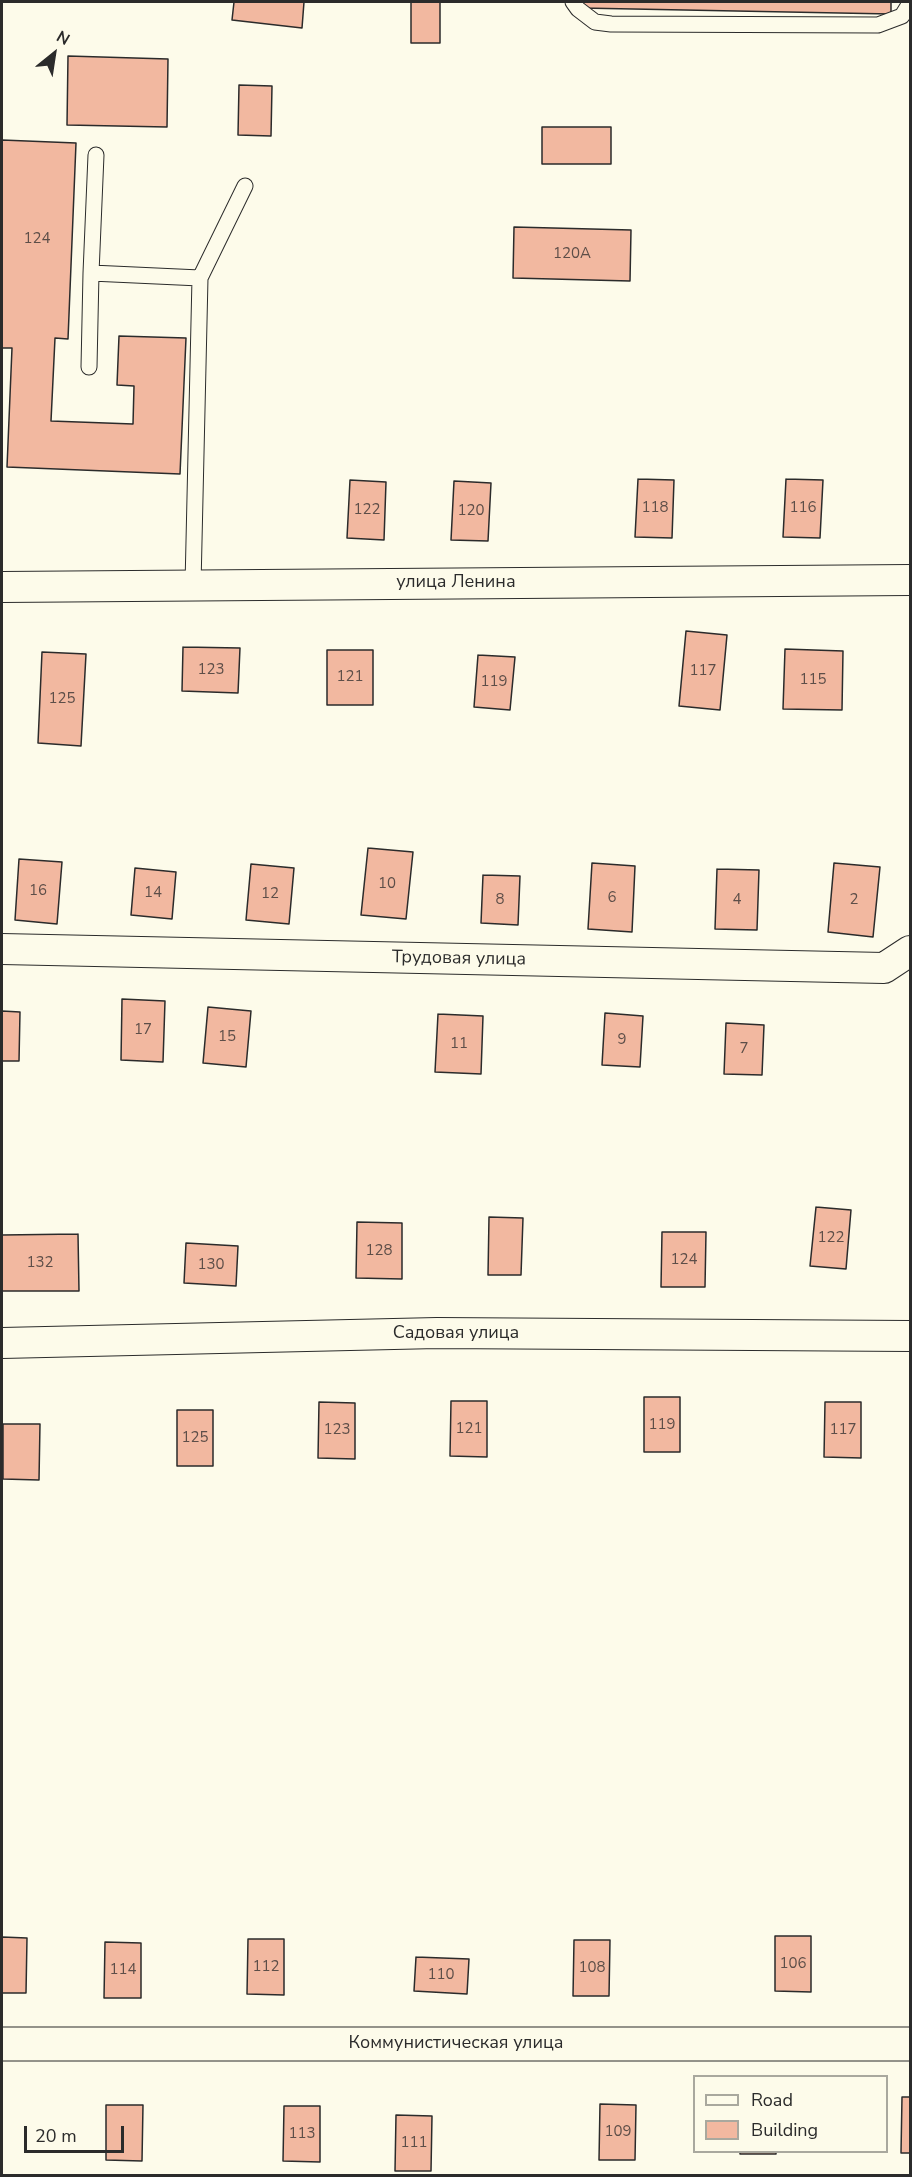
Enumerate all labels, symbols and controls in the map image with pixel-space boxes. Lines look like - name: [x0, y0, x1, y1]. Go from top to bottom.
- north arrow: [24, 24, 84, 84]
- text: N: [52, 26, 74, 51]
- house number: 124: [24, 230, 50, 248]
- house number: 120А: [553, 245, 591, 263]
- house number: 118: [642, 499, 668, 517]
- house number: 116: [790, 499, 816, 517]
- house number: 122: [354, 501, 380, 519]
- house number: 120: [458, 502, 484, 520]
- street label: улица Ленина: [396, 572, 516, 594]
- house number: 123: [198, 661, 224, 679]
- house number: 117: [690, 662, 716, 680]
- house number: 121: [337, 668, 363, 686]
- house number: 115: [800, 671, 826, 689]
- house number: 119: [481, 673, 507, 691]
- house number: 125: [49, 690, 75, 708]
- house number: 10: [378, 875, 396, 893]
- house number: 16: [29, 882, 47, 900]
- house number: 14: [144, 884, 162, 902]
- house number: 12: [261, 885, 279, 903]
- house number: 6: [608, 889, 616, 907]
- house number: 8: [496, 891, 504, 909]
- house number: 4: [733, 891, 741, 909]
- house number: 2: [850, 891, 858, 909]
- street label: Трудовая улица: [392, 947, 526, 971]
- house number: 17: [134, 1021, 152, 1039]
- house number: 15: [218, 1028, 236, 1046]
- house number: 9: [618, 1031, 626, 1049]
- house number: 11: [450, 1035, 468, 1053]
- house number: 7: [740, 1040, 748, 1058]
- house number: 122: [818, 1229, 844, 1247]
- house number: 128: [366, 1242, 392, 1260]
- house number: 124: [671, 1251, 697, 1269]
- house number: 132: [27, 1254, 53, 1272]
- house number: 130: [198, 1256, 224, 1274]
- street label: Садовая улица: [393, 1323, 519, 1345]
- house number: 119: [649, 1416, 675, 1434]
- house number: 121: [456, 1420, 482, 1438]
- house number: 123: [324, 1421, 350, 1439]
- house number: 117: [830, 1421, 856, 1439]
- house number: 125: [182, 1429, 208, 1447]
- house number: 106: [780, 1955, 806, 1973]
- house number: 112: [253, 1958, 279, 1976]
- house number: 108: [579, 1959, 605, 1977]
- house number: 114: [110, 1961, 136, 1979]
- house number: 110: [428, 1966, 454, 1984]
- street label: Коммунистическая улица: [349, 2033, 563, 2055]
- legend: [693, 2075, 888, 2153]
- text: Road: [751, 2088, 793, 2112]
- scale bar: [27, 2114, 128, 2152]
- text: Building: [751, 2118, 818, 2142]
- house number: 109: [605, 2123, 631, 2141]
- text: 20 m: [35, 2124, 77, 2148]
- house number: 113: [289, 2125, 315, 2143]
- house number: 111: [401, 2134, 427, 2152]

